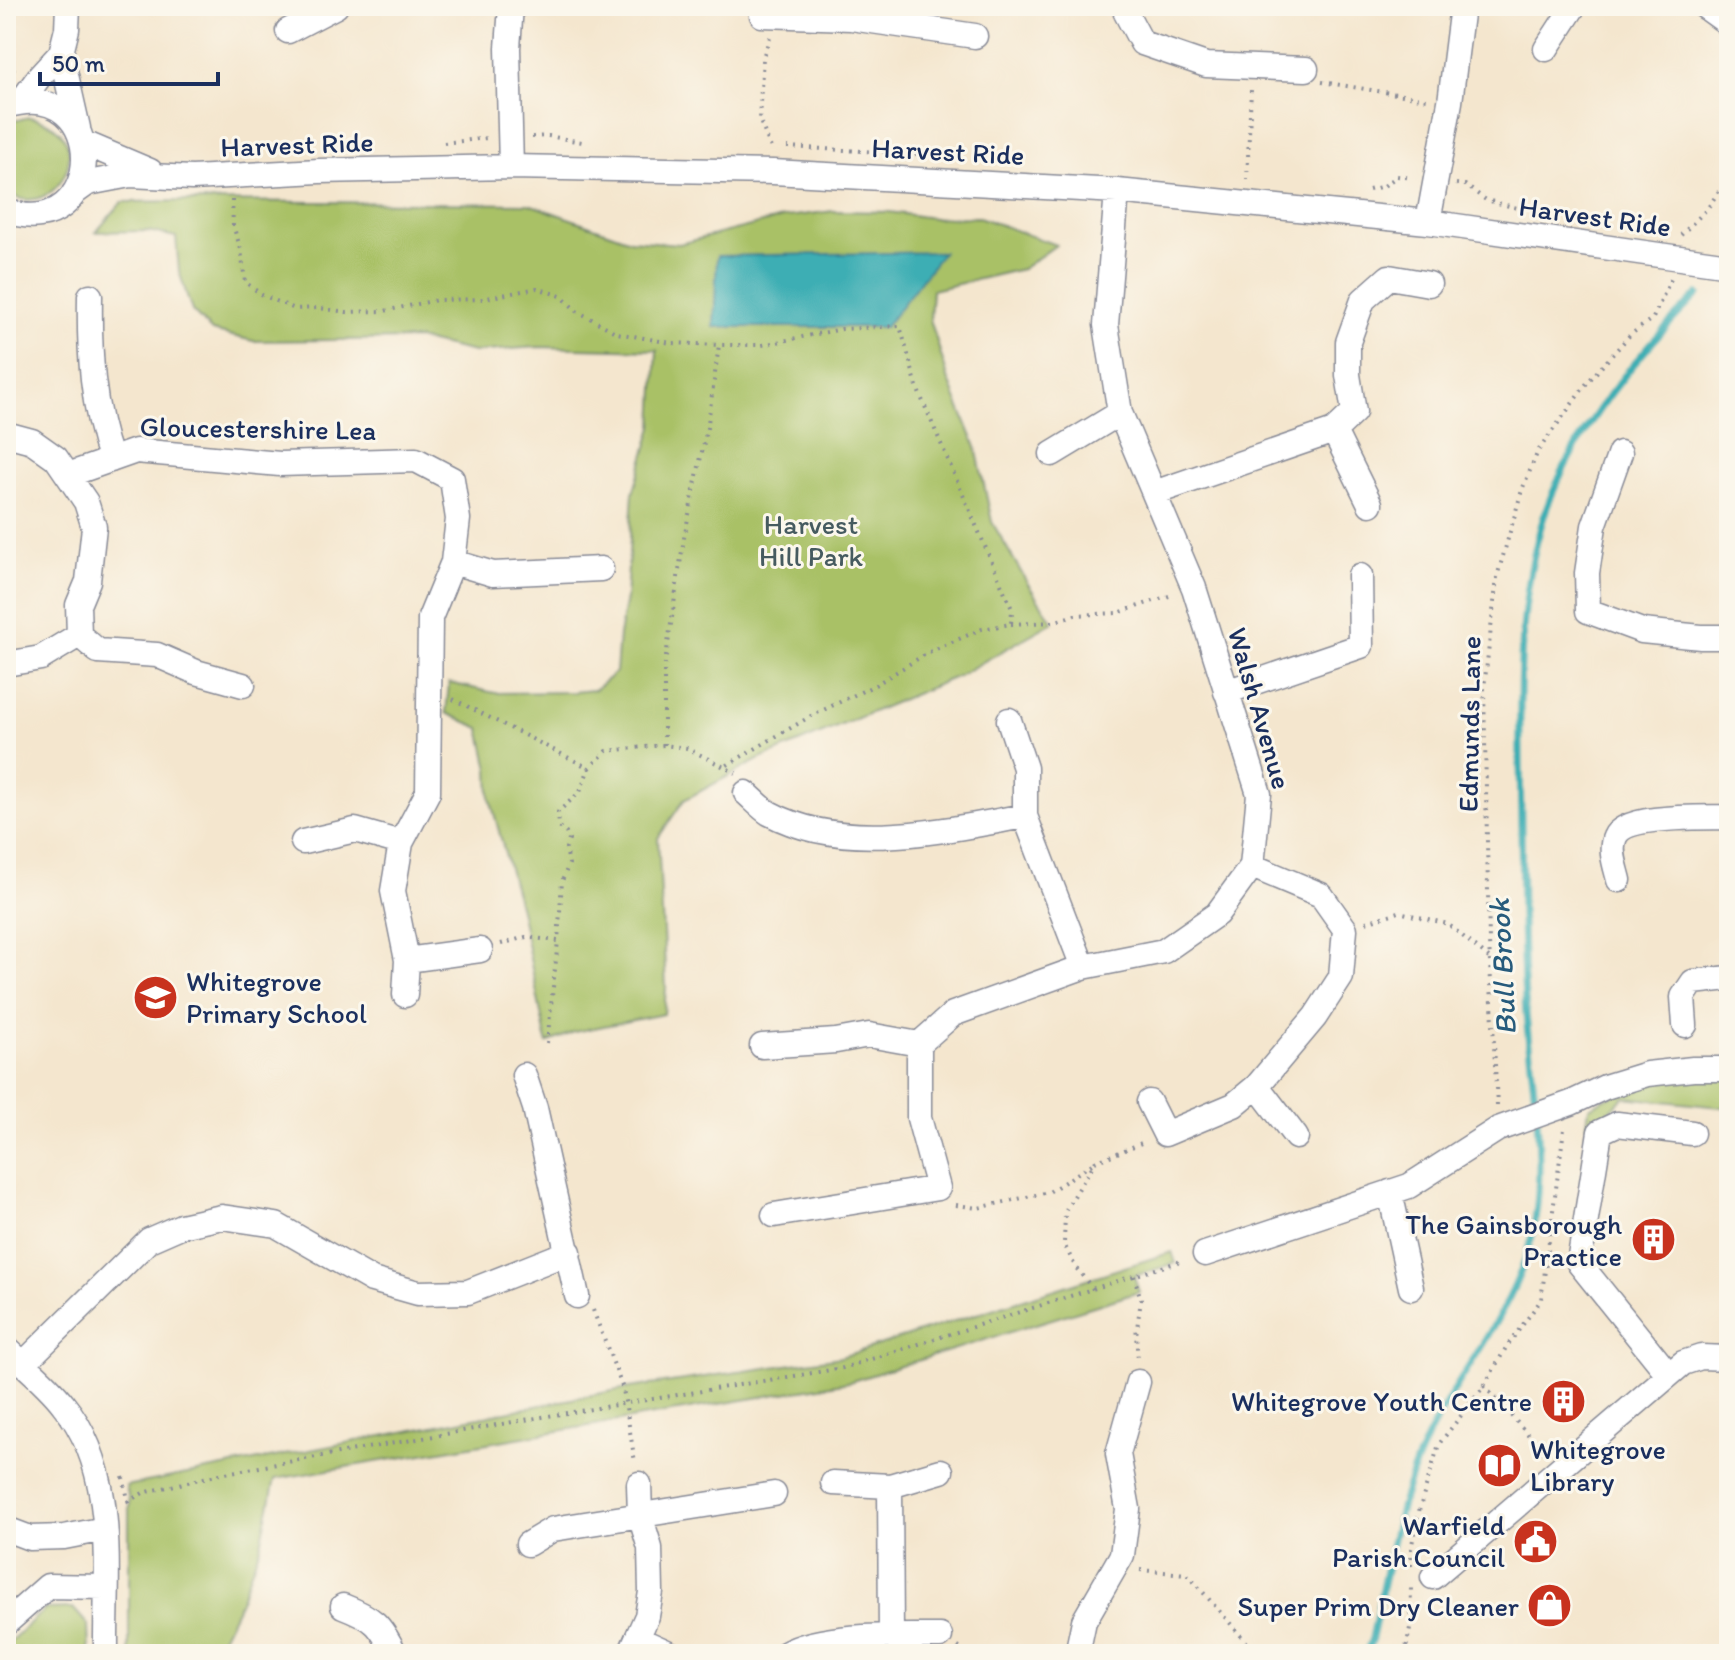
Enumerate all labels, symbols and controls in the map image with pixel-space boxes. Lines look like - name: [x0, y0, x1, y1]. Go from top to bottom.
- scale bar: [40, 36, 218, 86]
- text: 50 m: [52, 49, 105, 78]
- street label: Harvest Ride: [220, 124, 374, 164]
- street label: Harvest Ride: [871, 130, 1025, 172]
- street label: Harvest Ride: [1517, 189, 1673, 243]
- street label: Gloucestershire Lea: [139, 409, 377, 447]
- park label: Harvest Hill Park: [759, 507, 864, 573]
- street label: Walsh Avenue: [1221, 623, 1299, 793]
- street label: Edmunds Lane: [1450, 636, 1488, 812]
- water label: Bull Brook: [1480, 896, 1524, 1036]
- place label: Whitegrove Primary School: [186, 964, 367, 1030]
- school or university icon: Whitegrove Primary School: [131, 973, 179, 1021]
- place label: The Gainsborough Practice: [1405, 1207, 1622, 1273]
- building icon: The Gainsborough Practice: [1629, 1216, 1677, 1264]
- building icon: Whitegrove Youth Centre: [1539, 1377, 1587, 1425]
- place label: Whitegrove Youth Centre: [1231, 1384, 1532, 1418]
- place label: Whitegrove Library: [1530, 1432, 1666, 1498]
- library icon: Whitegrove Library: [1475, 1441, 1523, 1489]
- place label: Warfield Parish Council: [1332, 1508, 1505, 1574]
- public building icon: Warfield Parish Council: [1512, 1517, 1560, 1565]
- shop icon: Super Prim Dry Cleaner: [1526, 1582, 1574, 1630]
- place label: Super Prim Dry Cleaner: [1238, 1589, 1519, 1623]

